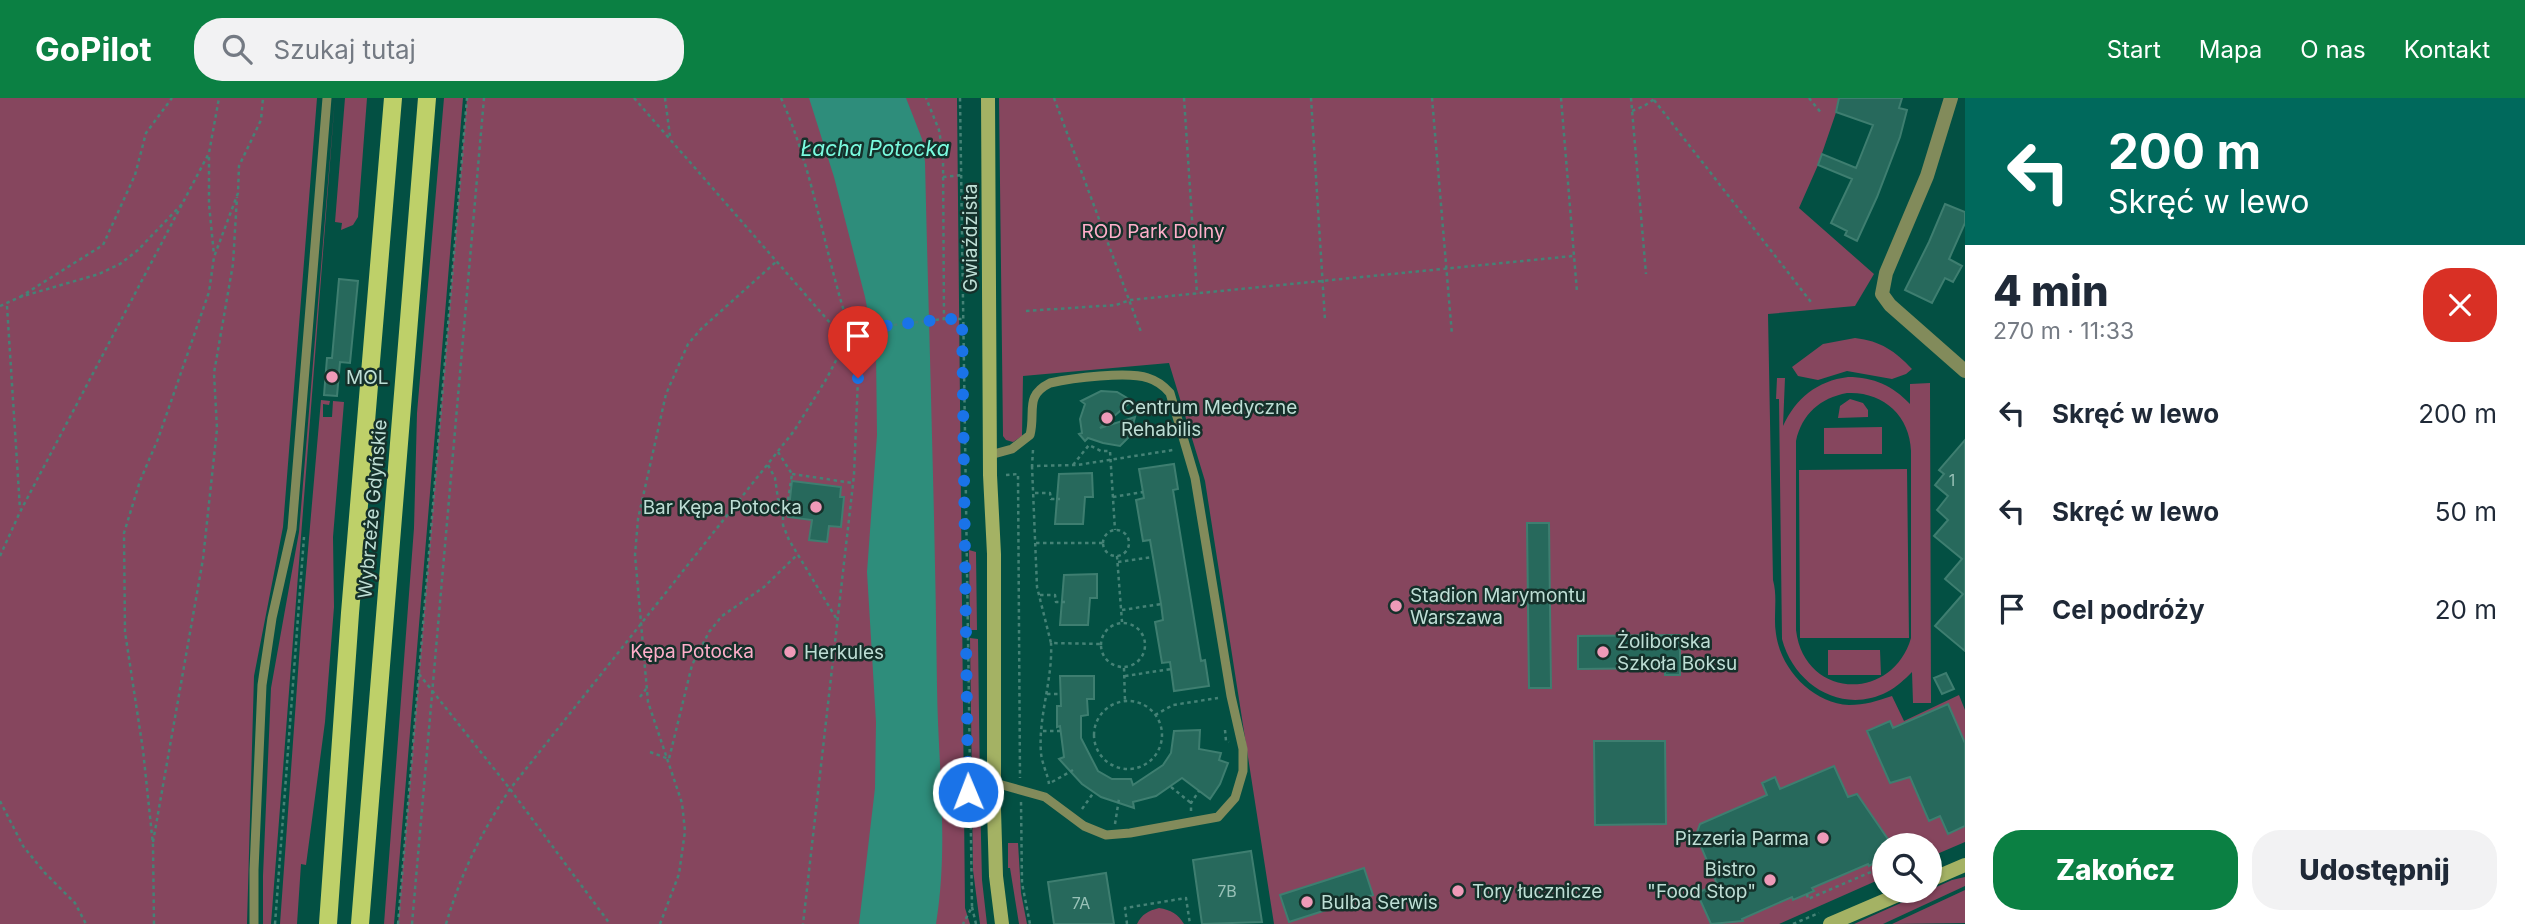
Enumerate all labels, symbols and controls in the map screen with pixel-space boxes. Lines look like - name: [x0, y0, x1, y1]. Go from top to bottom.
- search box: [194, 18, 684, 81]
- text: GoPilot: [35, 29, 152, 69]
- icon: search: [218, 30, 256, 68]
- text: Szukaj tutaj: [274, 34, 416, 65]
- text: Start: [2107, 35, 2161, 64]
- text: Mapa: [2199, 35, 2262, 64]
- text: O nas: [2300, 35, 2366, 64]
- text: Kontakt: [2404, 35, 2490, 64]
- text: 200 m: [2108, 122, 2261, 181]
- icon: left: [1993, 126, 2084, 217]
- water label: Łacha Potocka: [800, 136, 950, 161]
- text: Skręć w lewo: [2108, 182, 2309, 221]
- street label: Gwiaździsta: [959, 184, 982, 292]
- park label: ROD Park Dolny: [1081, 220, 1225, 243]
- text: 4 min: [1993, 265, 2109, 316]
- button: close: [2423, 268, 2497, 342]
- pin: [828, 306, 888, 378]
- icon: arrive: [839, 317, 877, 355]
- text: 270 m · 11:33: [1993, 317, 2134, 345]
- place label: MOL: [346, 366, 388, 389]
- marker: MOL: [324, 369, 340, 385]
- icon: left: [1993, 394, 2031, 432]
- place label: Centrum Medyczne Rehabilis: [1121, 396, 1297, 441]
- text: Skręć w lewo: [2052, 398, 2219, 429]
- text: 200 m: [2418, 398, 2497, 429]
- marker: Centrum Medyczne Rehabilis: [1099, 410, 1115, 426]
- street label: Wybrzeże Gdyńskie: [353, 418, 392, 600]
- house number: 1: [1949, 470, 1955, 490]
- icon: left: [1993, 492, 2031, 530]
- place label: Bar Kępa Potocka: [643, 496, 802, 519]
- text: Skręć w lewo: [2052, 496, 2219, 527]
- text: 50 m: [2435, 496, 2497, 527]
- marker: Bar Kępa Potocka: [808, 499, 824, 515]
- place label: Stadion Marymontu Warszawa: [1410, 584, 1586, 629]
- icon: arrive: [1993, 590, 2031, 628]
- text: Cel podróży: [2052, 594, 2205, 625]
- text: 20 m: [2435, 594, 2497, 625]
- marker: Stadion Marymontu Warszawa: [1388, 598, 1404, 614]
- place label: Żoliborska Szkoła Boksu: [1617, 630, 1737, 675]
- park label: Kępa Potocka: [630, 640, 754, 663]
- place label: Herkules: [804, 641, 884, 664]
- marker: Herkules: [782, 644, 798, 660]
- marker: Żoliborska Szkoła Boksu: [1595, 644, 1611, 660]
- position arrow: [931, 755, 1005, 829]
- place label: Pizzeria Parma: [1675, 827, 1809, 850]
- marker: Pizzeria Parma: [1815, 830, 1831, 846]
- button: Zakończ: [1993, 830, 2238, 910]
- button: Udostępnij: [2252, 830, 2497, 910]
- map controls: [1872, 833, 1942, 903]
- button: search: [1872, 833, 1942, 903]
- place label: Bistro "Food Stop": [1647, 858, 1756, 903]
- marker: Bistro "Food Stop": [1762, 872, 1778, 888]
- place label: Tory łucznicze: [1472, 880, 1602, 903]
- house number: 7B: [1217, 881, 1237, 901]
- marker: Tory łucznicze: [1450, 883, 1466, 899]
- place label: Bulba Serwis: [1321, 891, 1438, 914]
- house number: 7A: [1072, 893, 1090, 913]
- marker: Bulba Serwis: [1299, 894, 1315, 910]

